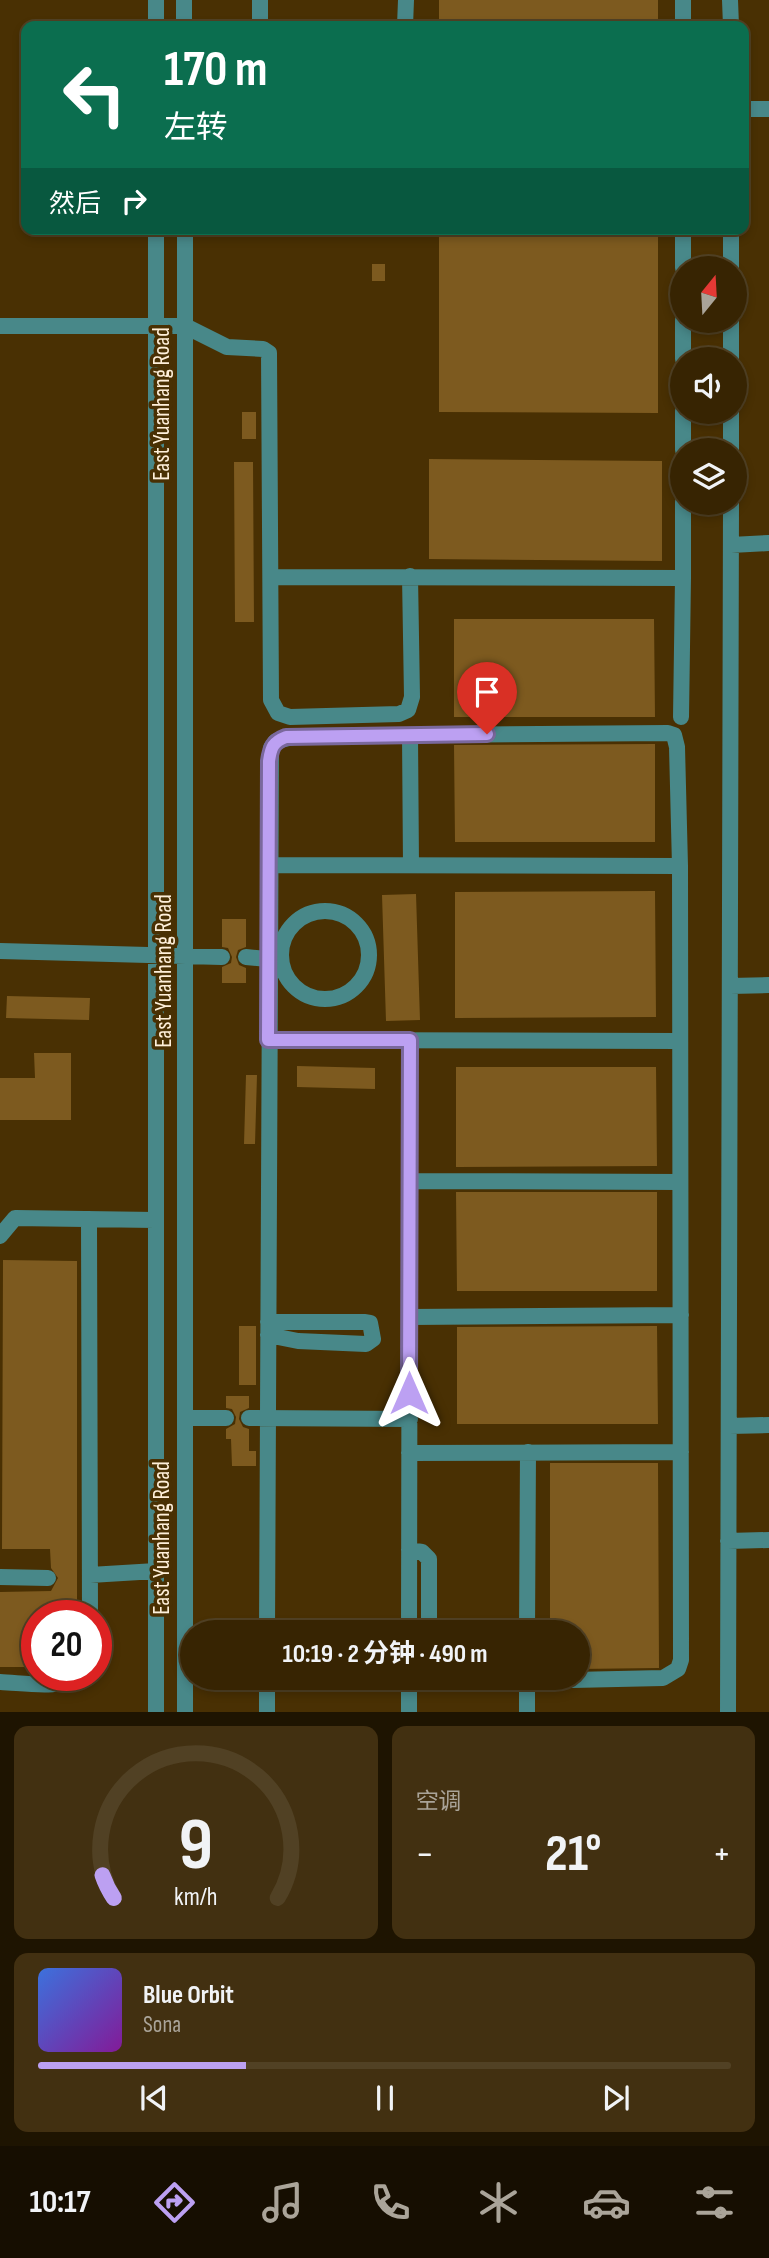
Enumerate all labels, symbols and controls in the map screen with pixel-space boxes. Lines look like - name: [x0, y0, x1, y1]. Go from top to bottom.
- text: 170 m: [164, 41, 268, 100]
- icon: left: [49, 49, 140, 140]
- text: 左转: [164, 109, 228, 148]
- icon: right: [115, 182, 153, 220]
- text: 然后: [49, 189, 101, 220]
- north arrow: [670, 256, 747, 332]
- map controls: [670, 256, 747, 515]
- street label: East Yuanhang Road: [148, 327, 176, 481]
- button: sound: [670, 347, 747, 424]
- button: layers: [670, 438, 747, 515]
- pin: [457, 662, 517, 734]
- icon: arrive: [468, 673, 506, 711]
- street label: East Yuanhang Road: [150, 894, 178, 1048]
- position arrow: [372, 1356, 446, 1430]
- street label: East Yuanhang Road: [148, 1461, 176, 1615]
- speed limit sign: 20: [21, 1600, 112, 1691]
- text: 10:19 · 2 分钟 · 490 m: [283, 1639, 487, 1670]
- text: 空调: [416, 1788, 462, 1816]
- text: 9: [178, 1803, 213, 1891]
- text: 21°: [545, 1823, 601, 1886]
- text: −: [416, 1832, 434, 1877]
- text: +: [712, 1832, 731, 1877]
- text: km/h: [174, 1882, 217, 1913]
- text: Blue Orbit: [143, 1980, 234, 2011]
- text: Sona: [143, 2011, 181, 2039]
- icon: previous: [135, 2079, 173, 2117]
- icon: pause: [366, 2079, 404, 2117]
- icon: next: [597, 2079, 635, 2117]
- icon: directions: [150, 2178, 199, 2227]
- icon: music: [258, 2178, 307, 2227]
- icon: phone: [366, 2178, 415, 2227]
- icon: climate: [474, 2178, 523, 2227]
- icon: car: [582, 2178, 631, 2227]
- icon: filters: [690, 2178, 739, 2227]
- text: 10:17: [30, 2183, 90, 2222]

